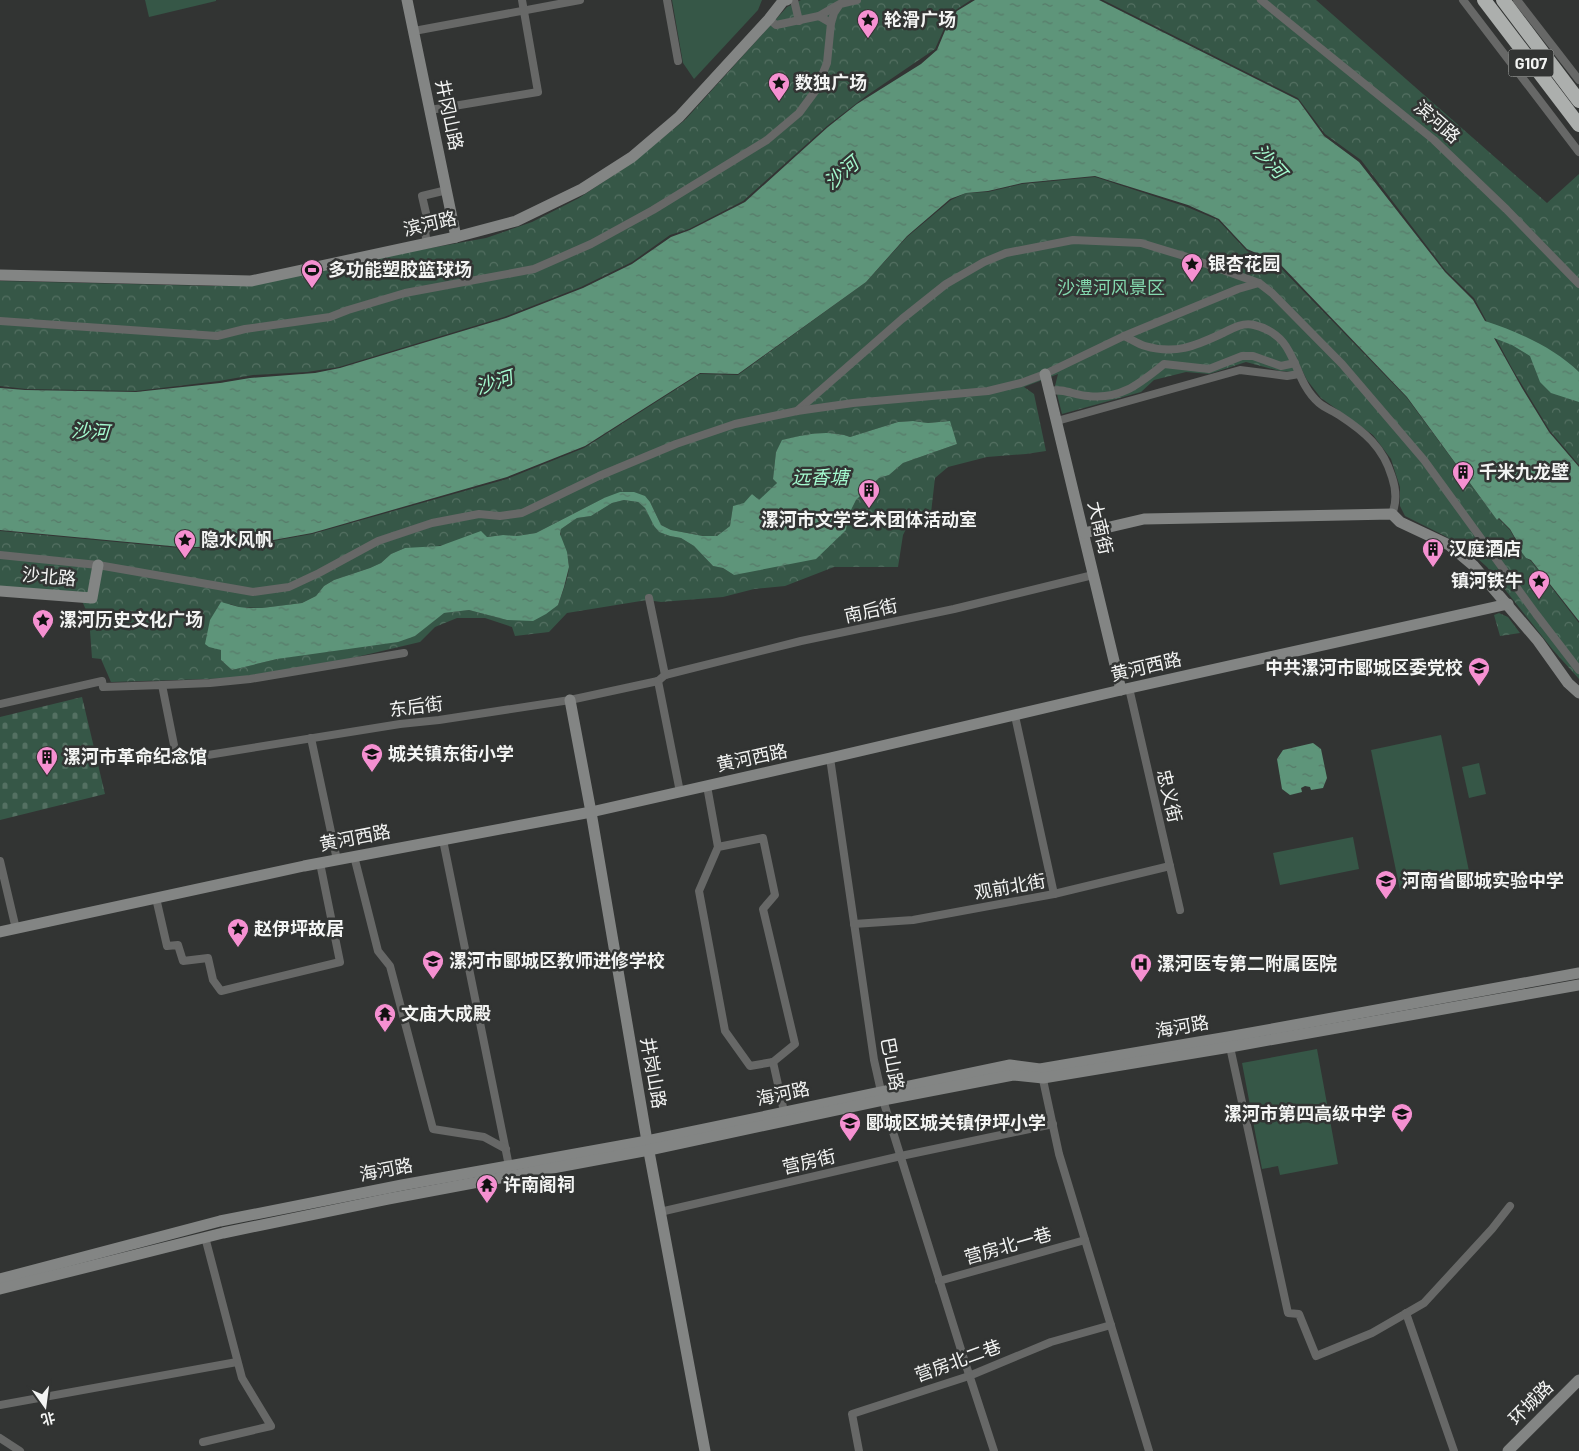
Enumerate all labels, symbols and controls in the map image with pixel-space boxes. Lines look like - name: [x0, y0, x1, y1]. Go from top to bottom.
- place icon: 轮滑广场: [856, 8, 880, 39]
- place label: 轮滑广场: [884, 8, 956, 30]
- road number: G107: [1508, 49, 1554, 76]
- place icon: 数独广场: [767, 71, 791, 102]
- place label: 数独广场: [795, 71, 867, 93]
- street label: 井冈山路: [432, 77, 468, 152]
- street label: 滨河路: [1410, 95, 1465, 147]
- water label: 沙河: [1249, 139, 1294, 185]
- water label: 沙河: [819, 149, 866, 194]
- street label: 滨河路: [401, 206, 459, 240]
- place icon: 银杏花园: [1180, 252, 1204, 283]
- place label: 银杏花园: [1208, 252, 1280, 274]
- sports icon: 多功能塑胶篮球场: [300, 258, 324, 289]
- place label: 多功能塑胶篮球场: [328, 258, 472, 280]
- park label: 沙澧河风景区: [1057, 276, 1165, 298]
- water label: 沙河: [472, 363, 519, 398]
- water label: 沙河: [70, 418, 114, 443]
- building icon: 千米九龙壁: [1451, 460, 1475, 491]
- place label: 千米九龙壁: [1479, 460, 1569, 482]
- water label: 远香塘: [791, 465, 851, 488]
- building icon: 漯河市文学艺术团体活动室: [857, 478, 881, 509]
- street label: 大南街: [1084, 499, 1118, 557]
- place label: 漯河市文学艺术团体活动室: [761, 508, 977, 530]
- place icon: 隐水风帆: [173, 528, 197, 559]
- place label: 隐水风帆: [201, 528, 273, 550]
- building icon: 汉庭酒店: [1421, 537, 1445, 568]
- place label: 汉庭酒店: [1449, 537, 1521, 559]
- street label: 沙北路: [21, 563, 77, 589]
- place label: 镇河铁牛: [1451, 569, 1523, 591]
- place icon: 镇河铁牛: [1527, 569, 1551, 600]
- street label: 南后街: [842, 594, 899, 626]
- place icon: 漯河历史文化广场: [31, 608, 55, 639]
- place label: 漯河历史文化广场: [59, 608, 203, 630]
- street label: 黄河西路: [1108, 647, 1183, 685]
- place label: 中共漯河市郾城区委党校: [1265, 656, 1463, 678]
- school or university icon: 中共漯河市郾城区委党校: [1467, 656, 1491, 687]
- street label: 东后街: [388, 692, 444, 720]
- street label: 黄河西路: [714, 739, 789, 775]
- school or university icon: 城关镇东街小学: [360, 742, 384, 773]
- place label: 城关镇东街小学: [388, 742, 514, 764]
- building icon: 漯河市革命纪念馆: [35, 745, 59, 776]
- place label: 漯河市革命纪念馆: [63, 745, 207, 767]
- street label: 忠义街: [1153, 767, 1187, 825]
- street label: 黄河西路: [317, 819, 392, 855]
- street label: 观前北街: [972, 869, 1047, 903]
- school or university icon: 河南省郾城实验中学: [1374, 869, 1398, 900]
- place label: 河南省郾城实验中学: [1402, 869, 1564, 891]
- place icon: 赵伊坪故居: [226, 917, 250, 948]
- place label: 赵伊坪故居: [254, 917, 344, 939]
- school or university icon: 漯河市郾城区教师进修学校: [421, 949, 445, 980]
- place label: 漯河市郾城区教师进修学校: [449, 949, 665, 971]
- hospital icon: 漯河医专第二附属医院: [1129, 952, 1153, 983]
- place label: 漯河医专第二附属医院: [1157, 952, 1337, 974]
- temple icon: 文庙大成殿: [373, 1002, 397, 1033]
- place label: 文庙大成殿: [401, 1002, 491, 1024]
- street label: 海河路: [1153, 1010, 1210, 1042]
- street label: 井岗山路: [637, 1035, 671, 1110]
- street label: 巴山路: [877, 1035, 909, 1092]
- street label: 海河路: [754, 1077, 811, 1109]
- place label: 漯河市第四高级中学: [1224, 1102, 1386, 1124]
- school or university icon: 漯河市第四高级中学: [1390, 1102, 1414, 1133]
- school or university icon: 郾城区城关镇伊坪小学: [838, 1111, 862, 1142]
- place label: 郾城区城关镇伊坪小学: [866, 1111, 1046, 1133]
- street label: 营房街: [780, 1144, 838, 1178]
- street label: 海河路: [357, 1153, 414, 1185]
- temple icon: 许南阁祠: [475, 1173, 499, 1204]
- place label: 许南阁祠: [503, 1173, 575, 1195]
- street label: 营房北一巷: [961, 1222, 1054, 1268]
- street label: 营房北二巷: [912, 1334, 1004, 1386]
- street label: 环城路: [1503, 1375, 1557, 1429]
- north arrow: [20, 1381, 70, 1431]
- text: 北: [39, 1409, 57, 1429]

